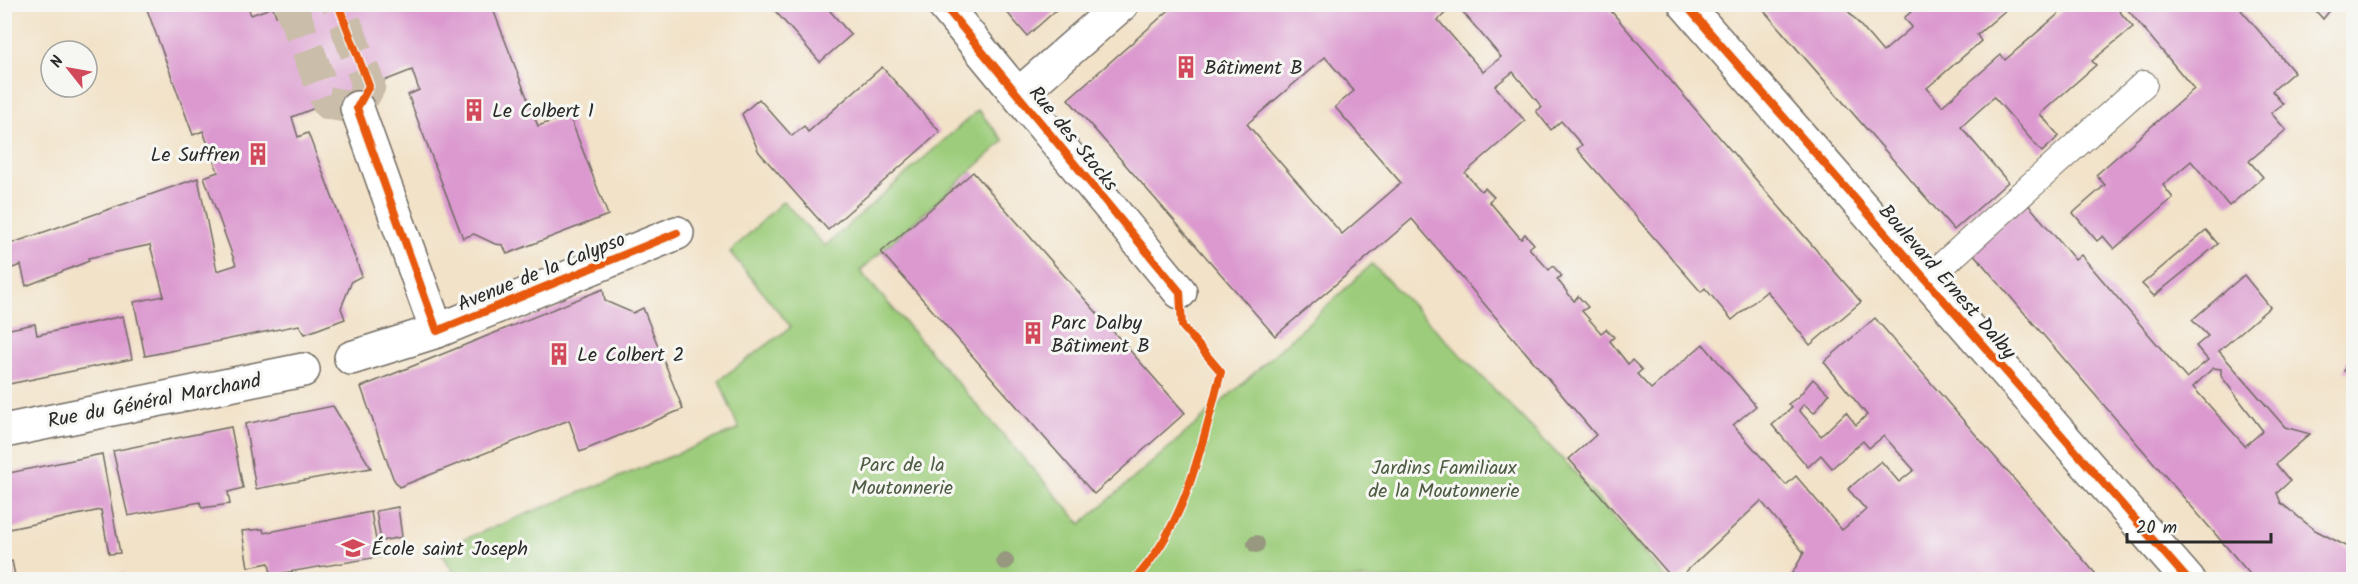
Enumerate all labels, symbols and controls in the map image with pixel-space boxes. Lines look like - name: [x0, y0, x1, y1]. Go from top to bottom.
- north arrow: [39, 39, 99, 99]
- text: N: [44, 51, 71, 73]
- place label: Bâtiment B: [1204, 53, 1303, 85]
- building icon: Bâtiment B: [1173, 54, 1199, 80]
- street label: Rue des Stocks: [1020, 79, 1125, 199]
- place label: Le Colbert 1: [492, 96, 594, 128]
- building icon: Le Colbert 1: [461, 97, 487, 123]
- place label: Le Suffren: [151, 140, 240, 172]
- building icon: Le Suffren: [245, 141, 271, 167]
- street label: Boulevard Ernest Dalby: [1870, 197, 2024, 368]
- street label: Avenue de la Calypso: [453, 224, 631, 321]
- place label: Parc Dalby Bâtiment B: [1051, 308, 1150, 363]
- building icon: Parc Dalby Bâtiment B: [1020, 320, 1046, 346]
- place label: Le Colbert 2: [577, 340, 684, 372]
- building icon: Le Colbert 2: [546, 341, 572, 367]
- street label: Rue du Général Marchand: [45, 365, 265, 438]
- park label: Parc de la Moutonnerie: [851, 450, 953, 505]
- park label: Jardins Familiaux de la Moutonnerie: [1368, 453, 1520, 508]
- scale bar: [2127, 506, 2271, 544]
- text: 20 m: [2136, 514, 2177, 543]
- place label: École saint Joseph: [371, 534, 528, 566]
- school or university icon: École saint Joseph: [340, 535, 366, 561]

